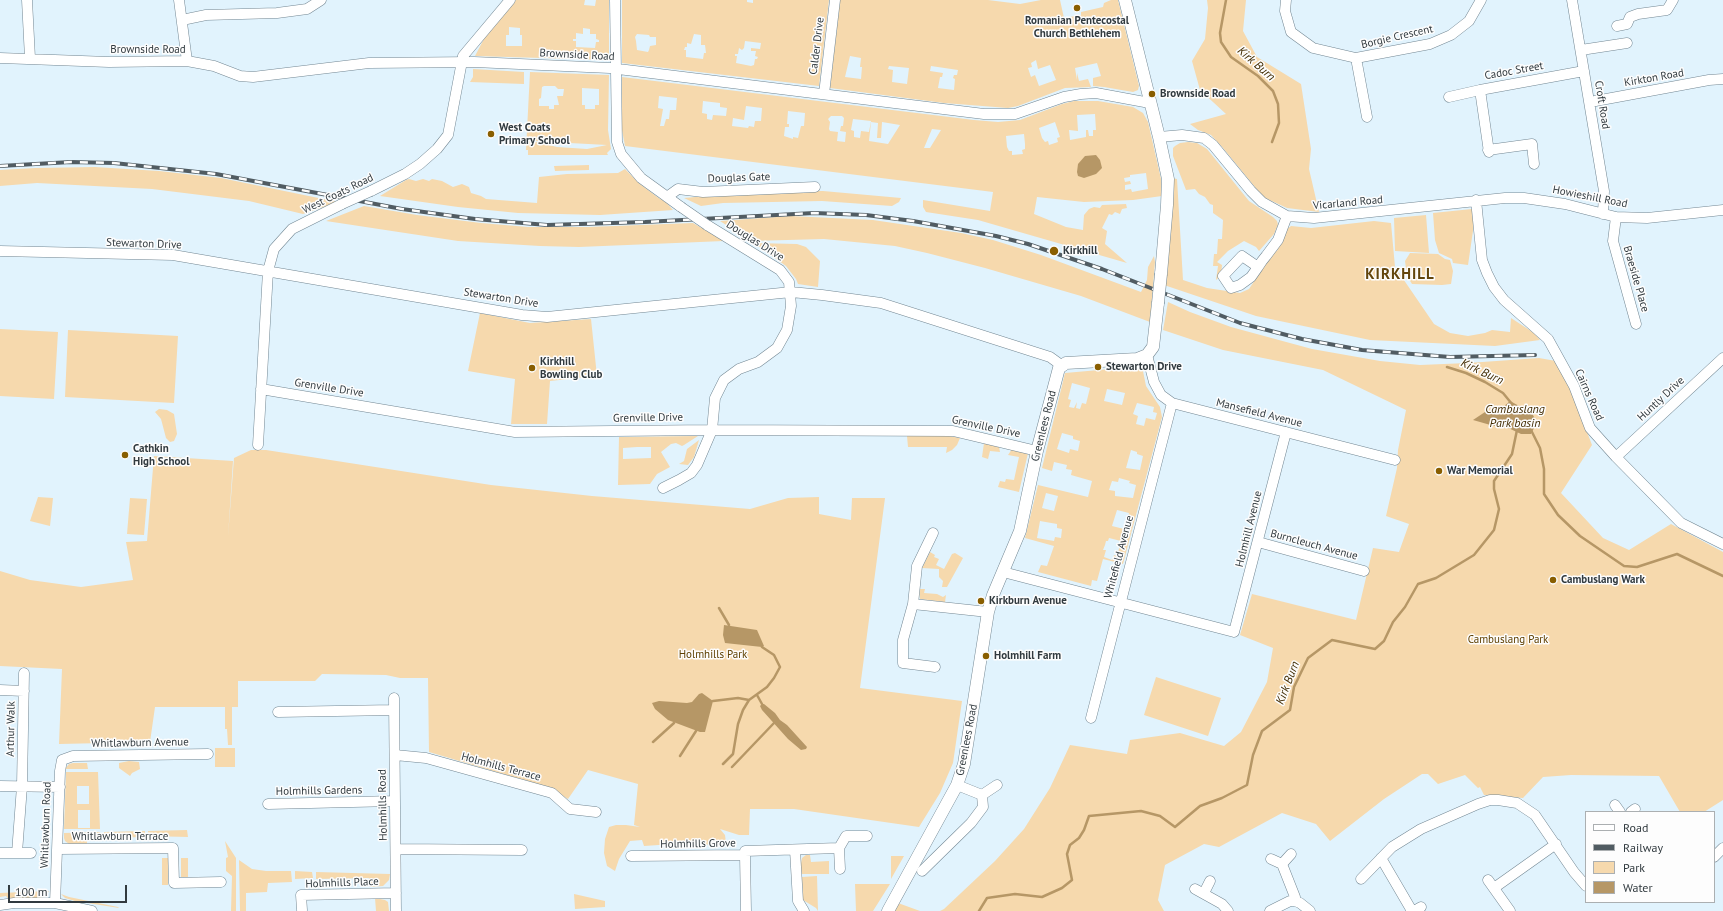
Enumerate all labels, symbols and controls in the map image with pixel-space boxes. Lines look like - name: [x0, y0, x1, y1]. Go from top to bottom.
- marker: Romanian Pentecostal Church Bethlehem: [1072, 3, 1082, 13]
- place label: Romanian Pentecostal Church Bethlehem: [1025, 14, 1129, 40]
- street label: Calder Drive: [807, 17, 827, 75]
- street label: Borgie Crescent: [1360, 22, 1434, 52]
- street label: Brownside Road: [110, 43, 186, 57]
- water label: Kirk Burn: [1234, 44, 1278, 84]
- street label: Brownside Road: [539, 46, 615, 64]
- street label: Cadoc Street: [1484, 59, 1544, 83]
- street label: Kirkton Road: [1623, 66, 1685, 90]
- street label: Croft Road: [1592, 80, 1612, 130]
- place label: Brownside Road: [1160, 87, 1235, 101]
- marker: Brownside Road: [1147, 89, 1157, 99]
- place label: West Coats Primary School: [499, 121, 570, 147]
- marker: West Coats Primary School: [486, 129, 496, 139]
- street label: Douglas Gate: [708, 170, 770, 186]
- street label: West Coats Road: [300, 171, 376, 217]
- street label: Howieshill Road: [1551, 183, 1629, 211]
- street label: Vicarland Road: [1312, 193, 1384, 213]
- street label: Douglas Drive: [724, 218, 786, 264]
- street label: Stewarton Drive: [106, 236, 182, 252]
- place label: Kirkhill: [1063, 244, 1097, 258]
- street label: Braeside Place: [1620, 244, 1652, 314]
- marker: Kirkhill: [1048, 245, 1060, 257]
- district label: KIRKHILL: [1365, 266, 1435, 284]
- street label: Stewarton Drive: [463, 286, 539, 310]
- place label: Kirkhill Bowling Club: [540, 355, 602, 381]
- water label: Kirk Burn: [1458, 356, 1506, 388]
- place label: Stewarton Drive: [1106, 360, 1182, 374]
- marker: Stewarton Drive: [1093, 362, 1103, 372]
- marker: Kirkhill Bowling Club: [527, 363, 537, 373]
- street label: Cairns Road: [1572, 367, 1606, 423]
- street label: Huntly Drive: [1635, 374, 1687, 424]
- street label: Grenville Drive: [293, 376, 365, 400]
- street label: Greenlees Road: [1029, 389, 1059, 463]
- street label: Mansefield Avenue: [1215, 396, 1303, 430]
- water label: Cambuslang Park basin: [1485, 403, 1545, 431]
- street label: Grenville Drive: [613, 411, 683, 425]
- street label: Grenville Drive: [950, 413, 1022, 441]
- place label: Cathkin High School: [133, 442, 189, 468]
- marker: Cathkin High School: [120, 450, 130, 460]
- place label: War Memorial: [1447, 464, 1513, 478]
- marker: War Memorial: [1434, 466, 1444, 476]
- street label: Holmhill Avenue: [1233, 490, 1265, 568]
- street label: Whitefield Avenue: [1102, 514, 1136, 600]
- street label: Burncleuch Avenue: [1269, 527, 1359, 563]
- place label: Cambuslang Wark: [1561, 573, 1645, 587]
- marker: Cambuslang Wark: [1548, 575, 1558, 585]
- place label: Kirkburn Avenue: [989, 594, 1067, 608]
- marker: Kirkburn Avenue: [976, 596, 986, 606]
- park label: Cambuslang Park: [1468, 633, 1548, 647]
- park label: Holmhills Park: [679, 648, 747, 662]
- place label: Holmhill Farm: [994, 649, 1061, 663]
- marker: Holmhill Farm: [981, 651, 991, 661]
- water label: Kirk Burn: [1273, 659, 1303, 707]
- street label: Arthur Walk: [4, 701, 18, 757]
- street label: Greenlees Road: [954, 703, 980, 777]
- street label: Whitlawburn Avenue: [91, 736, 189, 750]
- street label: Holmhills Terrace: [460, 750, 542, 784]
- street label: Holmhills Road: [376, 769, 390, 841]
- street label: Whitlawburn Road: [38, 782, 54, 868]
- street label: Holmhills Gardens: [276, 784, 362, 798]
- legend: [1585, 811, 1715, 903]
- text: Road: [1623, 820, 1648, 835]
- street label: Whitlawburn Terrace: [72, 830, 168, 844]
- street label: Holmhills Grove: [660, 837, 736, 851]
- text: Railway: [1623, 840, 1663, 855]
- text: Park: [1623, 860, 1645, 875]
- street label: Holmhills Place: [305, 875, 379, 891]
- scale bar: [10, 877, 129, 903]
- text: Water: [1623, 880, 1653, 895]
- text: 100 m: [15, 884, 48, 899]

